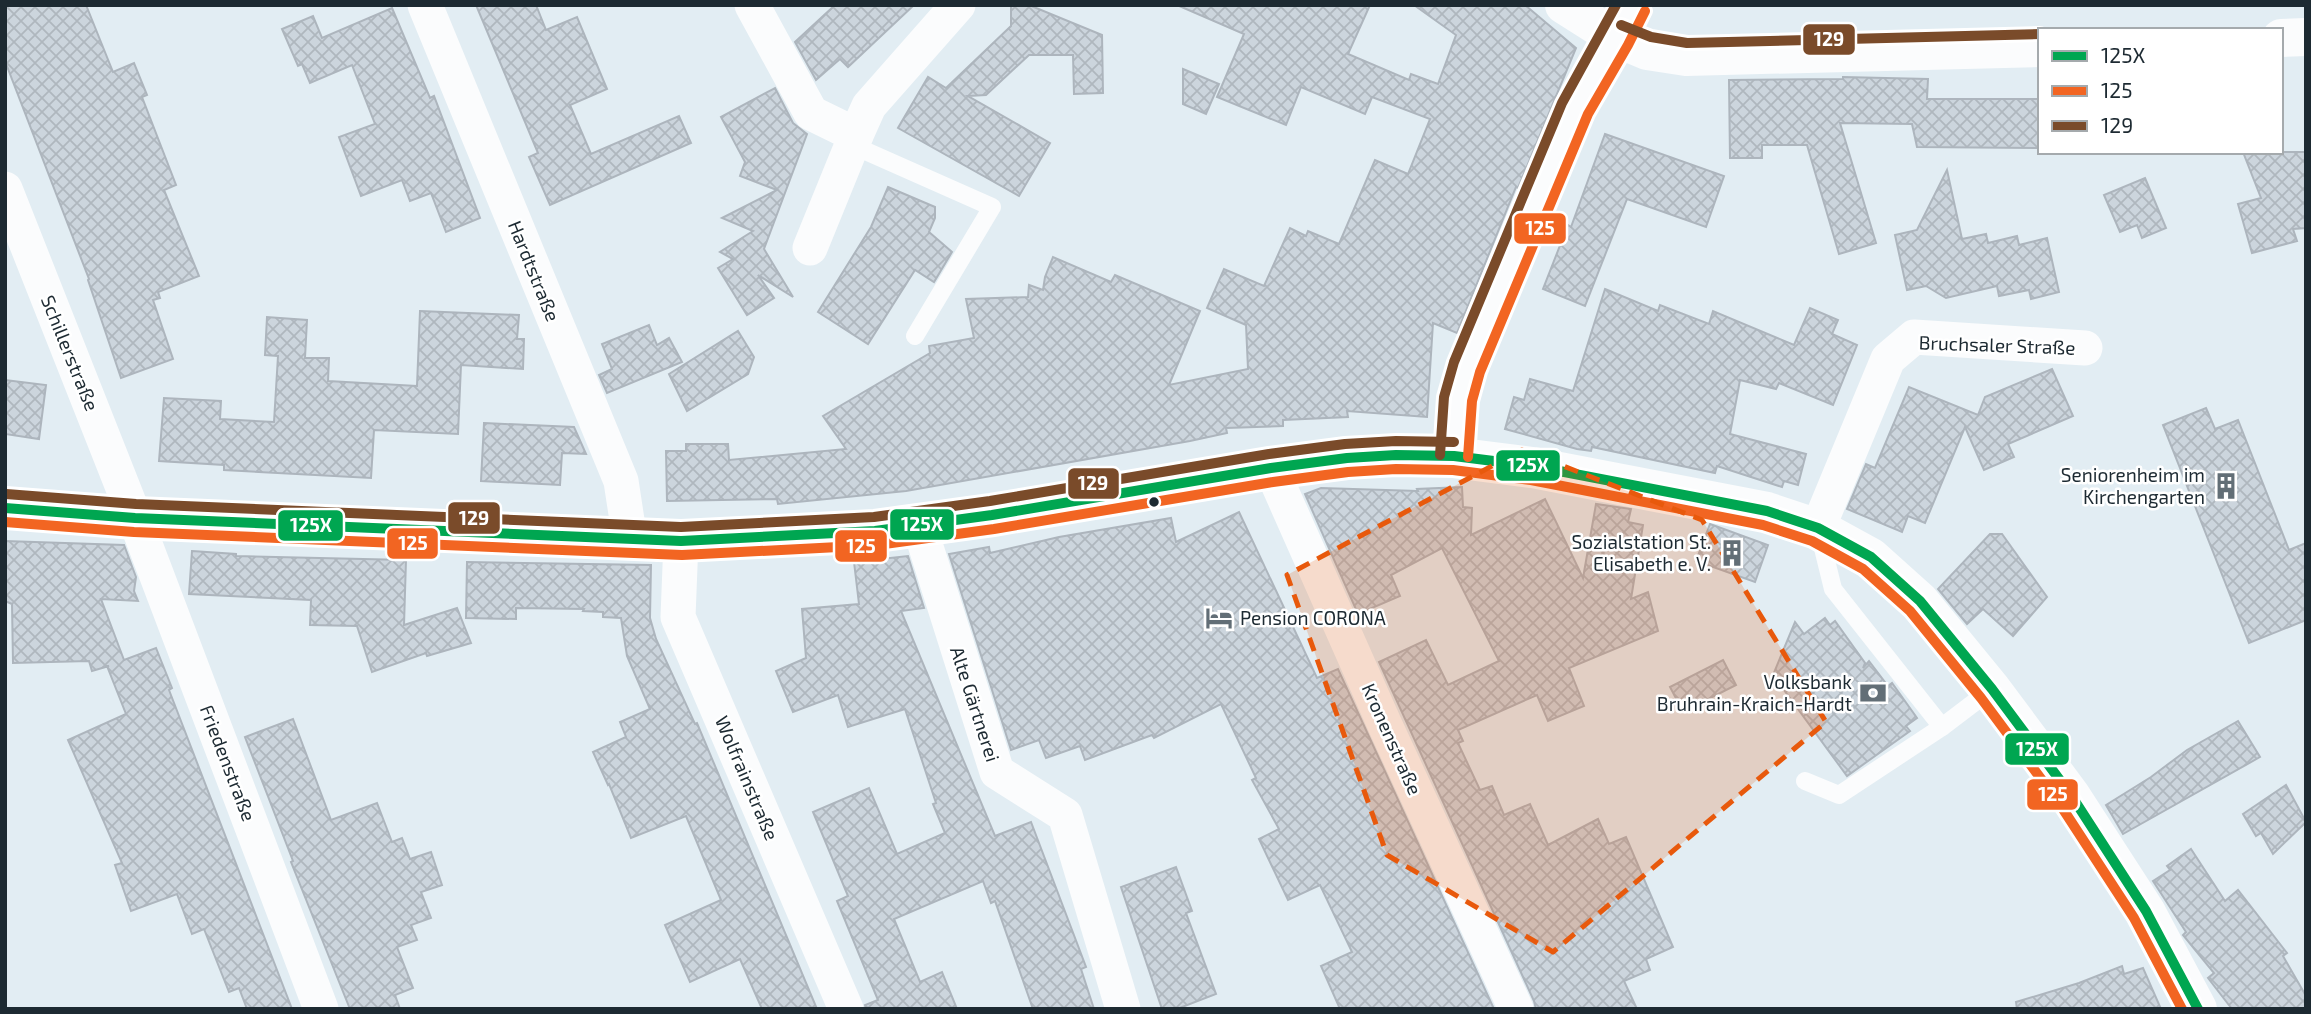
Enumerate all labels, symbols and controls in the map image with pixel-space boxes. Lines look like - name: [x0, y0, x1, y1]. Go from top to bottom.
- line badge: 129: [1802, 23, 1856, 56]
- text: 129: [1814, 27, 1844, 50]
- legend: [2038, 28, 2283, 154]
- text: 125X: [2101, 42, 2145, 67]
- text: 125: [2101, 77, 2132, 102]
- text: 129: [2101, 112, 2133, 137]
- line badge: 125: [1513, 212, 1567, 245]
- text: 125: [1525, 216, 1555, 239]
- street label: Hardtstraße: [504, 217, 565, 325]
- street label: Schillerstraße: [37, 292, 104, 414]
- street label: Bruchsaler Straße: [1918, 330, 2076, 359]
- line badge: 125X: [1495, 449, 1561, 482]
- text: 125X: [1507, 453, 1550, 476]
- place label: Seniorenheim im Kirchengarten: [2061, 463, 2205, 508]
- line badge: 129: [1067, 467, 1120, 500]
- text: 129: [1078, 471, 1108, 494]
- building icon: Seniorenheim im Kirchengarten: [2211, 471, 2241, 501]
- unlabelled marker: [1147, 495, 1161, 509]
- line badge: 129: [447, 501, 501, 535]
- text: 129: [459, 506, 489, 529]
- line badge: 125X: [889, 508, 955, 541]
- line badge: 125X: [277, 509, 344, 542]
- text: 125X: [901, 512, 944, 535]
- text: 125X: [290, 513, 333, 536]
- line badge: 125: [386, 527, 439, 560]
- line badge: 125: [834, 529, 888, 563]
- place label: Sozialstation St. Elisabeth e. V.: [1572, 530, 1711, 575]
- text: 125: [398, 531, 428, 554]
- text: 125: [846, 534, 876, 557]
- building icon: Sozialstation St. Elisabeth e. V.: [1717, 538, 1747, 568]
- hotel icon: Pension CORONA: [1204, 603, 1234, 633]
- place label: Pension CORONA: [1240, 606, 1386, 629]
- street label: Alte Gärtnerei: [946, 643, 1005, 764]
- place label: Volksbank Bruhrain-Kraich-Hardt: [1657, 670, 1852, 715]
- bank icon: Volksbank Bruhrain-Kraich-Hardt: [1858, 678, 1888, 708]
- street label: Kronenstraße: [1358, 679, 1427, 798]
- street label: Friedenstraße: [196, 701, 261, 824]
- street label: Wolfrainstraße: [711, 712, 784, 844]
- line badge: 125X: [2004, 732, 2070, 766]
- text: 125X: [2016, 737, 2059, 760]
- line badge: 125: [2026, 778, 2079, 811]
- text: 125: [2038, 782, 2068, 805]

